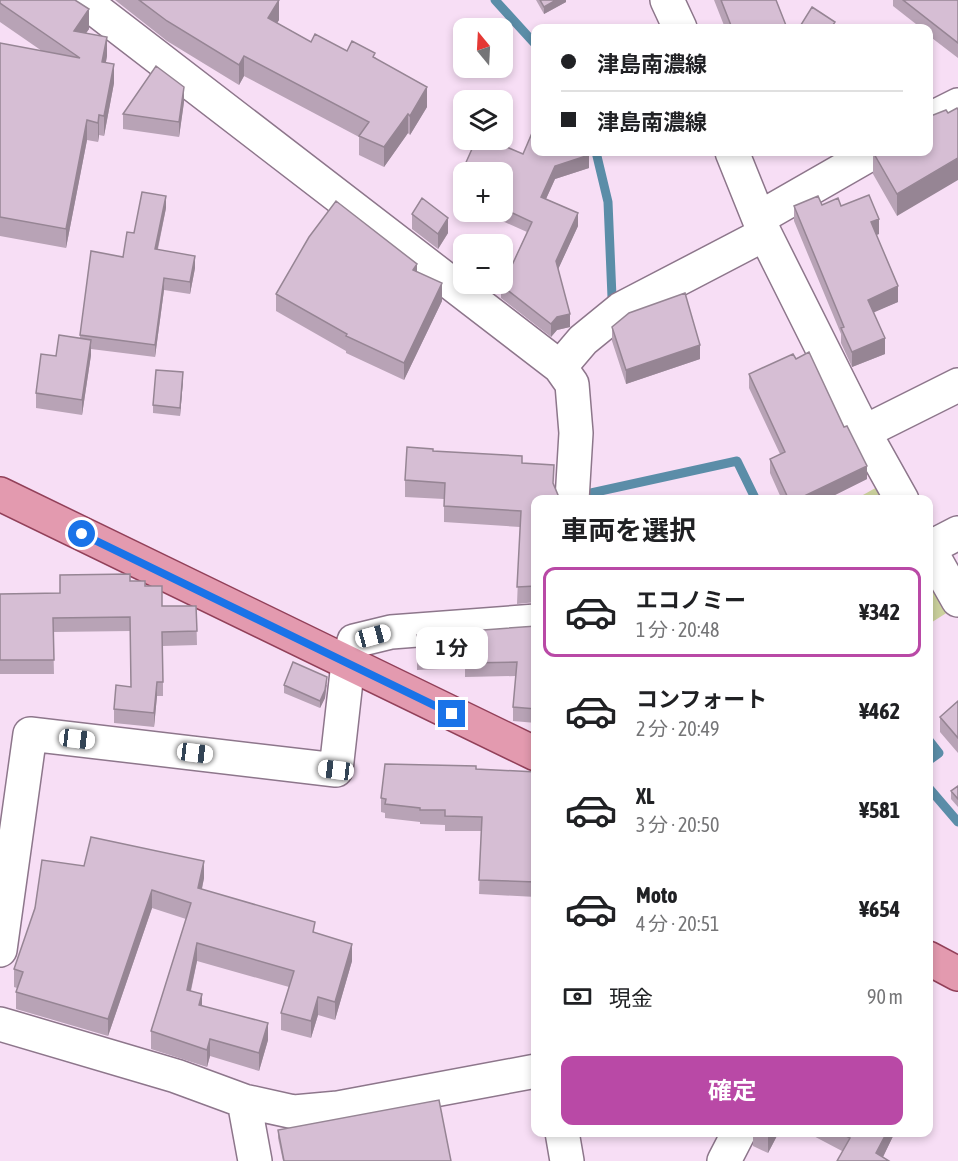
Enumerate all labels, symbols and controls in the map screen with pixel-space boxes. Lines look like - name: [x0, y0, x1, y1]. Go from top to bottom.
- north arrow: [453, 18, 513, 78]
- map controls: [453, 18, 513, 294]
- text: 津島南濃線: [597, 51, 707, 77]
- button: layers: [453, 90, 513, 150]
- text: 津島南濃線: [597, 109, 707, 135]
- button: +: [453, 162, 513, 222]
- button: −: [453, 234, 513, 294]
- text: 車両を選択: [561, 515, 696, 546]
- route start: [68, 520, 95, 547]
- icon: car: [564, 585, 618, 639]
- text: エコノミー: [636, 587, 746, 613]
- text: ¥342: [859, 599, 900, 625]
- text: 1 分 · 20:48: [636, 618, 719, 641]
- car: [353, 623, 393, 649]
- callout: 1 分: [416, 627, 488, 669]
- text: 1 分: [436, 636, 468, 659]
- icon: car: [564, 684, 618, 738]
- text: コンフォート: [636, 686, 767, 712]
- text: ¥462: [859, 698, 900, 724]
- route end: [438, 700, 465, 727]
- text: 2 分 · 20:49: [636, 717, 719, 740]
- car: [58, 728, 96, 750]
- car: [176, 742, 214, 764]
- car: [317, 759, 355, 781]
- icon: car: [564, 783, 618, 837]
- text: XL: [636, 783, 654, 809]
- text: ¥581: [859, 797, 900, 823]
- text: 3 分 · 20:50: [636, 813, 719, 836]
- icon: car: [564, 882, 618, 936]
- text: Moto: [636, 882, 678, 908]
- text: ¥654: [859, 896, 900, 922]
- text: 4 分 · 20:51: [636, 912, 719, 935]
- icon: cash: [561, 980, 594, 1013]
- text: 現金: [609, 985, 653, 1011]
- text: 90 m: [867, 985, 903, 1008]
- button: 確定: [561, 1056, 903, 1125]

